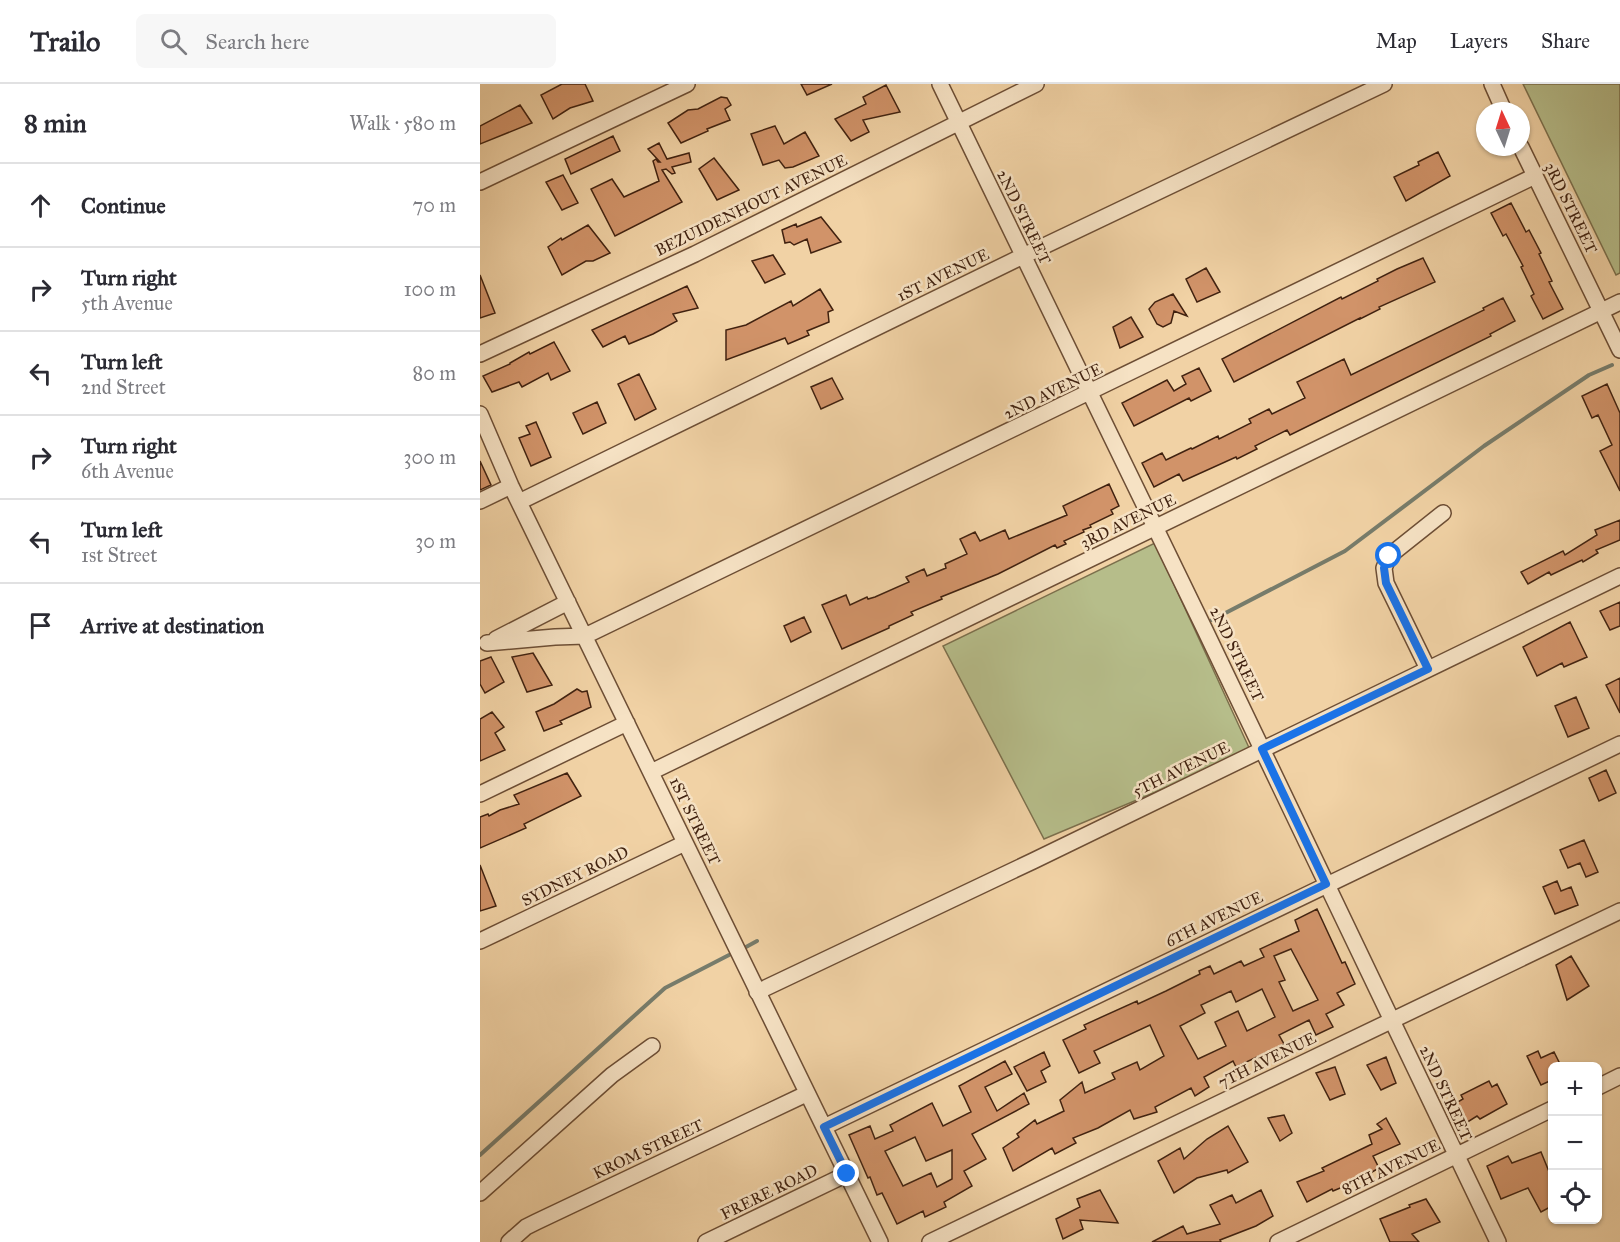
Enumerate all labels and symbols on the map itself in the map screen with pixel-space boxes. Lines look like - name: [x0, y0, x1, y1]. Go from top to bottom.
- north arrow: [1476, 102, 1530, 156]
- street label: BEZUIDENHOUT AVENUE: [652, 150, 850, 260]
- street label: 3RD STREET: [1541, 159, 1601, 257]
- street label: 2ND STREET: [993, 167, 1055, 267]
- street label: 1ST AVENUE: [894, 245, 992, 305]
- street label: 2ND AVENUE: [1001, 359, 1105, 423]
- street label: 3RD AVENUE: [1077, 490, 1179, 552]
- route start: [1375, 542, 1401, 568]
- street label: 2ND STREET: [1206, 604, 1268, 704]
- street label: 5TH AVENUE: [1129, 737, 1233, 801]
- street label: 1ST STREET: [666, 774, 724, 868]
- street label: SYDNEY ROAD: [518, 842, 632, 910]
- street label: 6TH AVENUE: [1162, 887, 1266, 951]
- street label: 7TH AVENUE: [1215, 1028, 1319, 1092]
- street label: 2ND STREET: [1416, 1042, 1476, 1144]
- street label: KROM STREET: [590, 1115, 706, 1183]
- street label: 8TH AVENUE: [1339, 1135, 1443, 1199]
- street label: FRERE ROAD: [717, 1160, 821, 1224]
- route end: [833, 1160, 859, 1186]

